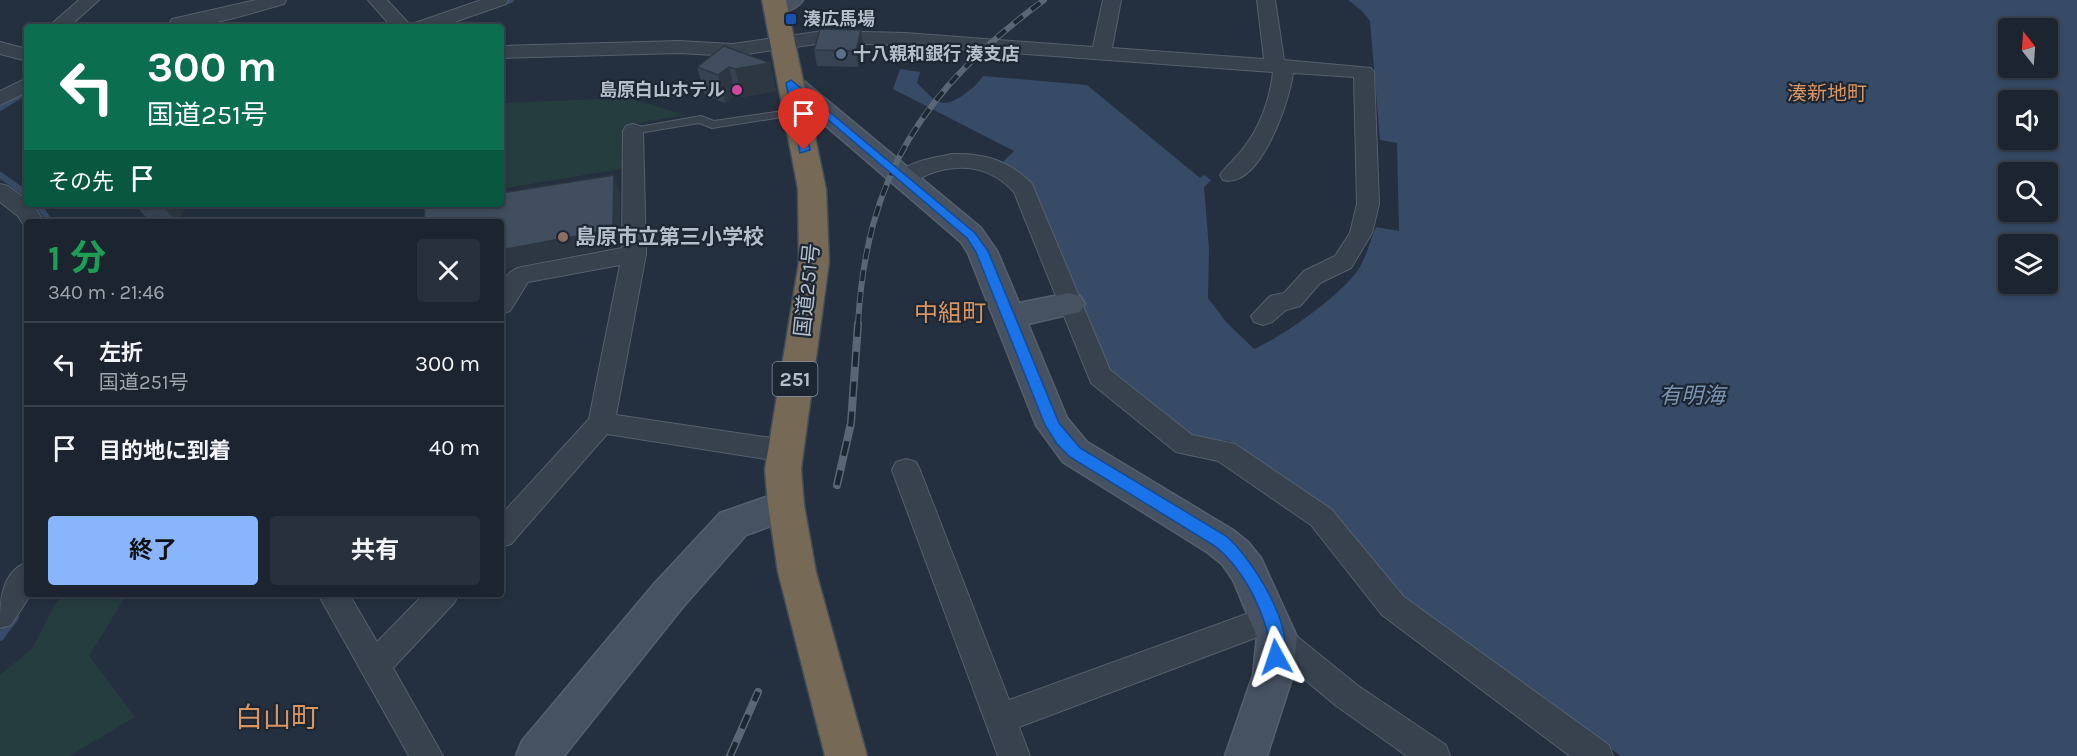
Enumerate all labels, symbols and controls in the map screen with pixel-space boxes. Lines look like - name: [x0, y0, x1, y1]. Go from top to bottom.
- place label: 湊広馬場: [803, 8, 875, 30]
- marker: 湊広馬場: [784, 12, 798, 26]
- north arrow: [1998, 18, 2058, 78]
- map controls: [1998, 18, 2058, 294]
- text: 300 m: [147, 42, 277, 92]
- place label: 十八親和銀行 湊支店: [853, 43, 1020, 65]
- marker: 十八親和銀行 湊支店: [834, 47, 848, 61]
- icon: left: [48, 48, 126, 126]
- place label: 島原白山ホテル: [599, 79, 725, 101]
- district label: 湊新地町: [1787, 82, 1867, 105]
- marker: 島原白山ホテル: [730, 83, 744, 97]
- pin: [778, 88, 829, 150]
- button: sound: [1998, 90, 2058, 150]
- icon: arrive: [787, 97, 820, 130]
- text: 国道251号: [147, 99, 268, 131]
- icon: arrive: [126, 162, 159, 195]
- button: search: [1998, 162, 2058, 222]
- text: その先: [48, 169, 114, 195]
- place label: 島原市立第三小学校: [575, 225, 764, 249]
- marker: 島原市立第三小学校: [556, 230, 570, 244]
- button: layers: [1998, 234, 2058, 294]
- text: 1 分: [48, 237, 106, 279]
- button: close: [417, 239, 480, 302]
- street label: 国道251号: [790, 242, 824, 338]
- text: 340 m · 21:46: [48, 281, 165, 304]
- district label: 中組町: [914, 299, 986, 327]
- text: 左折: [99, 340, 143, 366]
- icon: left: [48, 348, 81, 381]
- text: 300 m: [415, 351, 480, 377]
- road number: 251: [772, 362, 818, 396]
- text: 国道251号: [99, 371, 189, 394]
- water label: 有明海: [1659, 383, 1728, 409]
- icon: arrive: [48, 432, 81, 465]
- text: 40 m: [429, 435, 480, 461]
- text: 目的地に到着: [99, 438, 231, 464]
- button: 終了: [48, 516, 258, 585]
- button: 共有: [270, 516, 480, 585]
- position arrow: [1244, 625, 1308, 689]
- district label: 白山町: [235, 701, 319, 734]

